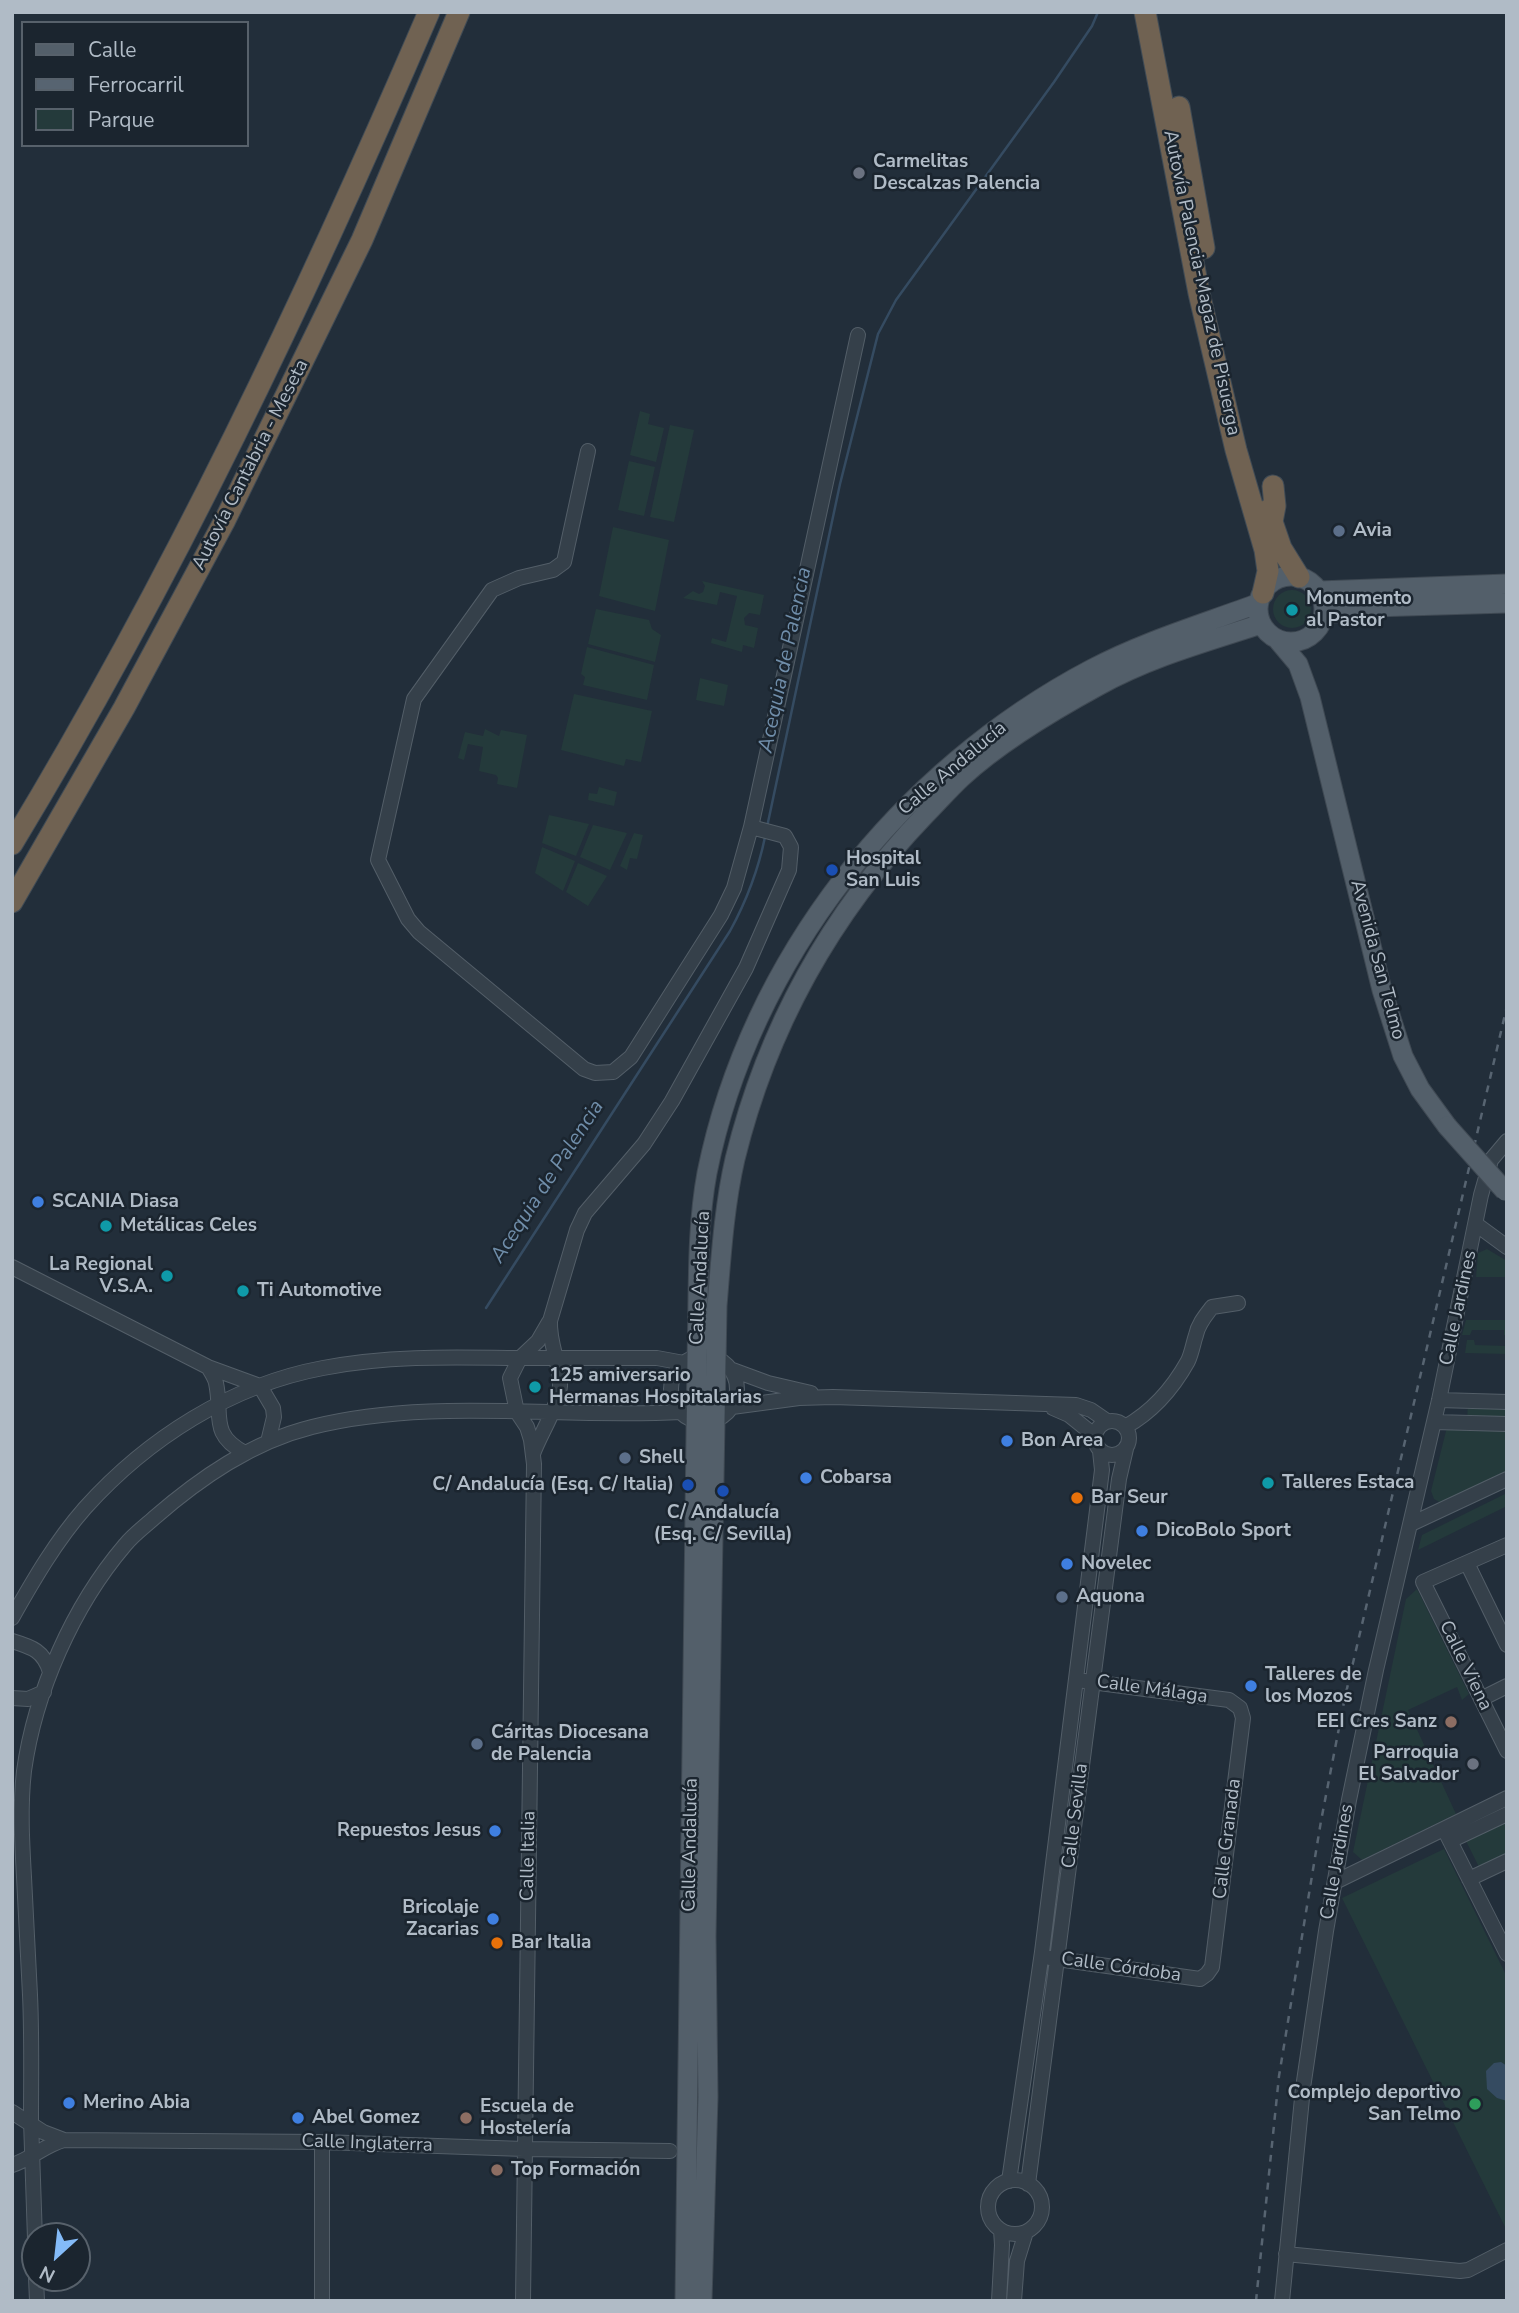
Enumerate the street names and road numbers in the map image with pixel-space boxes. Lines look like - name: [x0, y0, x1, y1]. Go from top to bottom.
- street label: Autovía Palencia-Magaz de Pisuerga: [1157, 128, 1245, 438]
- street label: Autovía Cantabria - Meseta: [188, 356, 314, 574]
- street label: Calle Andalucía: [894, 717, 1012, 821]
- street label: Avenida San Telmo: [1345, 878, 1409, 1042]
- street label: Calle Andalucía: [686, 1210, 716, 1346]
- street label: Calle Jardines: [1436, 1248, 1482, 1368]
- street label: Calle Viena: [1433, 1617, 1497, 1715]
- street label: Calle Málaga: [1095, 1671, 1209, 1709]
- street label: Calle Sevilla: [1058, 1762, 1094, 1870]
- street label: Calle Granada: [1209, 1777, 1247, 1901]
- street label: Calle Andalucía: [678, 1778, 704, 1912]
- street label: Calle Jardines: [1317, 1802, 1359, 1922]
- street label: Calle Italia: [517, 1811, 541, 1901]
- street label: Calle Córdoba: [1060, 1948, 1182, 1988]
- street label: Calle Inglaterra: [301, 2130, 433, 2158]

